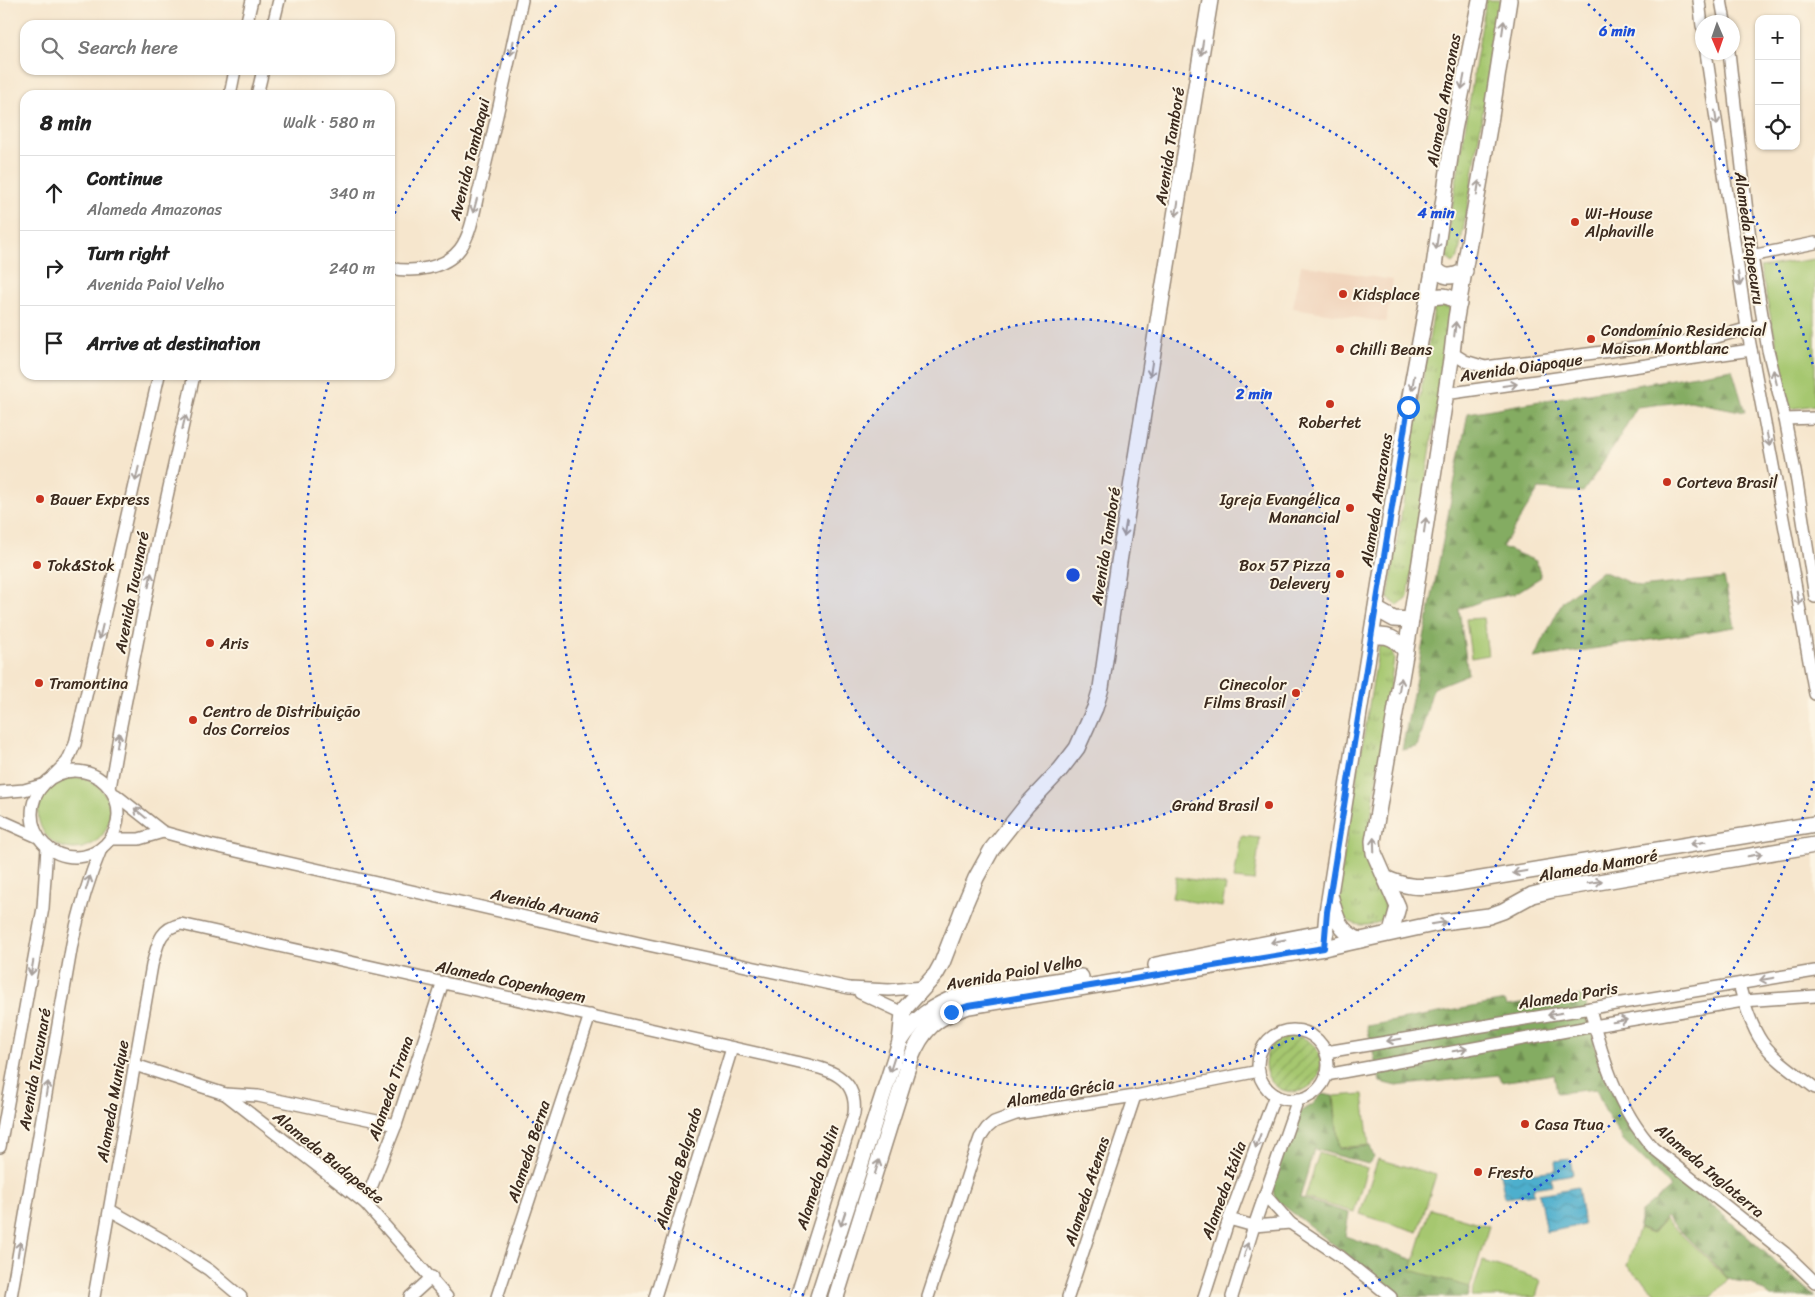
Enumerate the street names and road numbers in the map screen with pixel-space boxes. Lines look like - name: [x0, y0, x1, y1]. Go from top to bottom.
- street label: Alameda Amazonas: [1417, 31, 1470, 170]
- street label: Avenida Tamboré: [1146, 85, 1193, 208]
- street label: Avenida Tambaqui: [440, 94, 499, 224]
- street label: Alameda Itapecuru: [1726, 169, 1773, 307]
- street label: Avenida Oiapoque: [1457, 345, 1584, 391]
- street label: Alameda Amazonas: [1351, 431, 1401, 570]
- street label: Avenida Tamboré: [1082, 485, 1129, 608]
- street label: Avenida Tucunaré: [105, 529, 158, 657]
- street label: Alameda Mamoré: [1535, 841, 1660, 890]
- street label: Avenida Aruanã: [487, 879, 603, 932]
- street label: Avenida Paiol Velho: [943, 946, 1084, 999]
- street label: Alameda Copenhagem: [432, 951, 589, 1012]
- street label: Alameda Paris: [1515, 973, 1621, 1018]
- street label: Avenida Tucunaré: [9, 1006, 60, 1134]
- street label: Alameda Tirana: [359, 1032, 422, 1145]
- street label: Alameda Munique: [87, 1038, 137, 1165]
- street label: Alameda Grécia: [1003, 1069, 1117, 1116]
- street label: Alameda Berna: [498, 1095, 559, 1207]
- street label: Alameda Budapeste: [265, 1102, 391, 1212]
- street label: Alameda Belgrado: [646, 1104, 711, 1234]
- street label: Alameda Inglaterra: [1647, 1115, 1771, 1225]
- street label: Alameda Dublin: [787, 1121, 848, 1234]
- street label: Alameda Atenas: [1055, 1132, 1118, 1250]
- street label: Alameda Itália: [1192, 1136, 1255, 1244]

